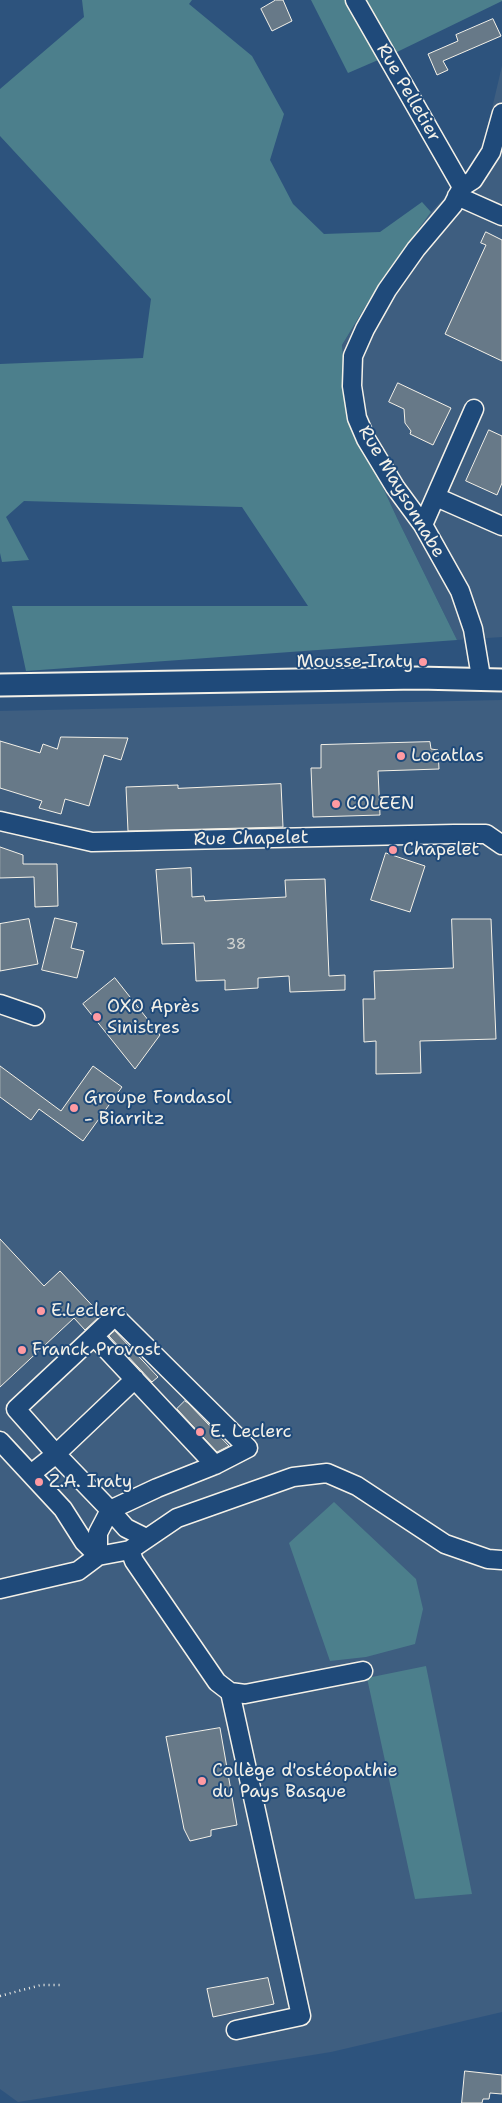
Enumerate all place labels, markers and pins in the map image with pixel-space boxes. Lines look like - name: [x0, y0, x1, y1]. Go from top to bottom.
- place label: Mousse-Iraty: [296, 651, 413, 673]
- marker: Mousse-Iraty: [417, 656, 429, 668]
- place label: Locatlas: [411, 745, 484, 767]
- marker: Locatlas: [395, 750, 407, 762]
- place label: COLEEN: [346, 793, 414, 815]
- marker: COLEEN: [330, 798, 342, 810]
- place label: Chapelet: [403, 839, 479, 861]
- marker: Chapelet: [387, 844, 399, 856]
- place label: OXO Après Sinistres: [107, 996, 200, 1038]
- marker: OXO Après Sinistres: [91, 1011, 103, 1023]
- place label: Groupe Fondasol - Biarritz: [84, 1087, 232, 1130]
- marker: Groupe Fondasol - Biarritz: [68, 1102, 80, 1114]
- place label: E.Leclerc: [51, 1300, 126, 1322]
- marker: E.Leclerc: [35, 1305, 47, 1317]
- place label: Franck Provost: [32, 1339, 161, 1361]
- marker: Franck Provost: [16, 1344, 28, 1356]
- place label: E. Leclerc: [210, 1421, 292, 1443]
- marker: E. Leclerc: [194, 1426, 206, 1438]
- place label: Z.A. Iraty: [49, 1471, 132, 1493]
- marker: Z.A. Iraty: [33, 1476, 45, 1488]
- place label: Collège d'ostéopathie du Pays Basque: [212, 1760, 398, 1802]
- marker: Collège d'ostéopathie du Pays Basque: [196, 1775, 208, 1787]

